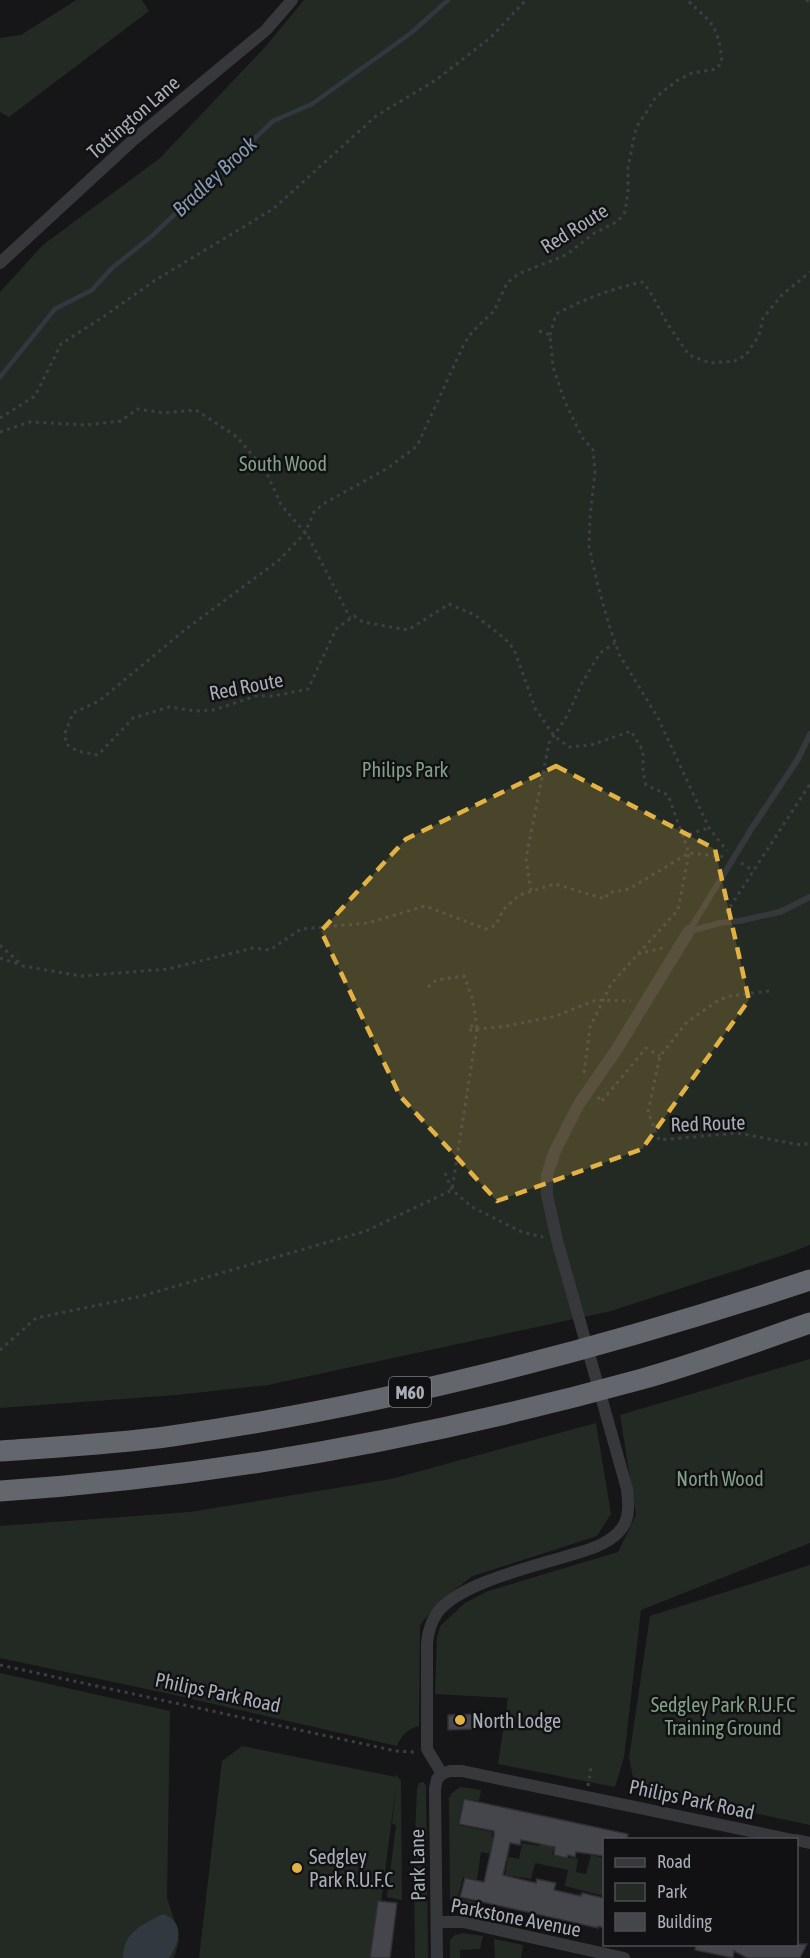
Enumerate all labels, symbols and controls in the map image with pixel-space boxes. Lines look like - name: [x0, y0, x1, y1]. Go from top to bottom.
- street label: Tottington Lane: [82, 71, 184, 163]
- water label: Bradley Brook: [167, 131, 261, 221]
- street label: Red Route: [536, 198, 612, 258]
- park label: South Wood: [239, 452, 327, 475]
- street label: Red Route: [207, 668, 285, 704]
- park label: Philips Park: [362, 758, 449, 781]
- street label: Red Route: [670, 1110, 746, 1136]
- road number: M60: [389, 1377, 431, 1407]
- park label: North Wood: [676, 1467, 764, 1490]
- street label: Philips Park Road: [153, 1667, 283, 1717]
- park label: Sedgley Park R.U.F.C Training Ground: [651, 1693, 795, 1739]
- place label: North Lodge: [472, 1709, 561, 1732]
- marker: North Lodge: [453, 1713, 467, 1727]
- street label: Philips Park Road: [627, 1774, 757, 1824]
- street label: Park Lane: [405, 1829, 429, 1901]
- legend: [603, 1838, 798, 1946]
- place label: Sedgley Park R.U.F.C: [309, 1845, 393, 1891]
- text: Road: [657, 1851, 691, 1872]
- marker: Sedgley Park R.U.F.C: [290, 1861, 304, 1875]
- text: Park: [657, 1881, 687, 1902]
- street label: Parkstone Avenue: [449, 1893, 583, 1941]
- text: Building: [657, 1911, 712, 1932]

